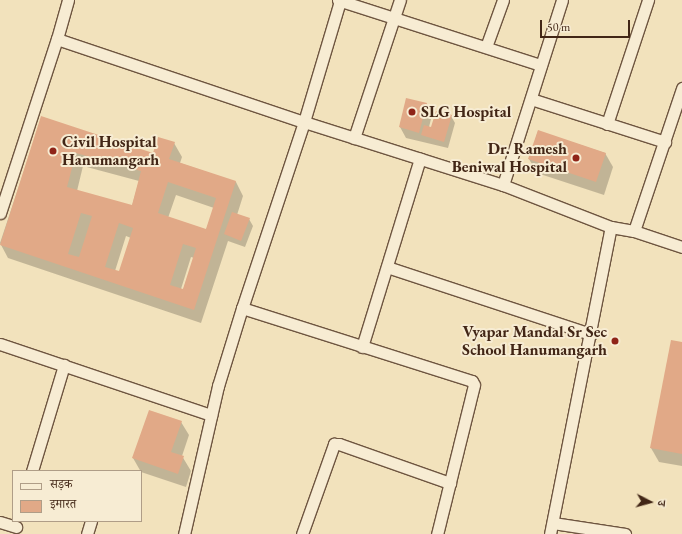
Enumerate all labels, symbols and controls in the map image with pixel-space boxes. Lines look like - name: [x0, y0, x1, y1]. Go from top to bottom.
- scale bar: [542, 12, 632, 38]
- text: 50 m: [547, 19, 570, 35]
- place label: SLG Hospital: [421, 102, 511, 122]
- marker: SLG Hospital: [406, 106, 418, 118]
- place label: Civil Hospital Hanumangarh: [62, 132, 159, 170]
- place label: Dr. Ramesh Beniwal Hospital: [452, 139, 567, 177]
- marker: Civil Hospital Hanumangarh: [47, 145, 59, 157]
- marker: Dr. Ramesh Beniwal Hospital: [570, 152, 582, 164]
- place label: Vyapar Mandal Sr Sec School Hanumangarh: [462, 322, 607, 360]
- marker: Vyapar Mandal Sr Sec School Hanumangarh: [610, 336, 620, 346]
- legend: [12, 470, 142, 522]
- text: सड़क: [50, 476, 73, 492]
- north arrow: [630, 482, 670, 522]
- text: इमारत: [50, 496, 76, 512]
- text: उ: [655, 500, 669, 507]

